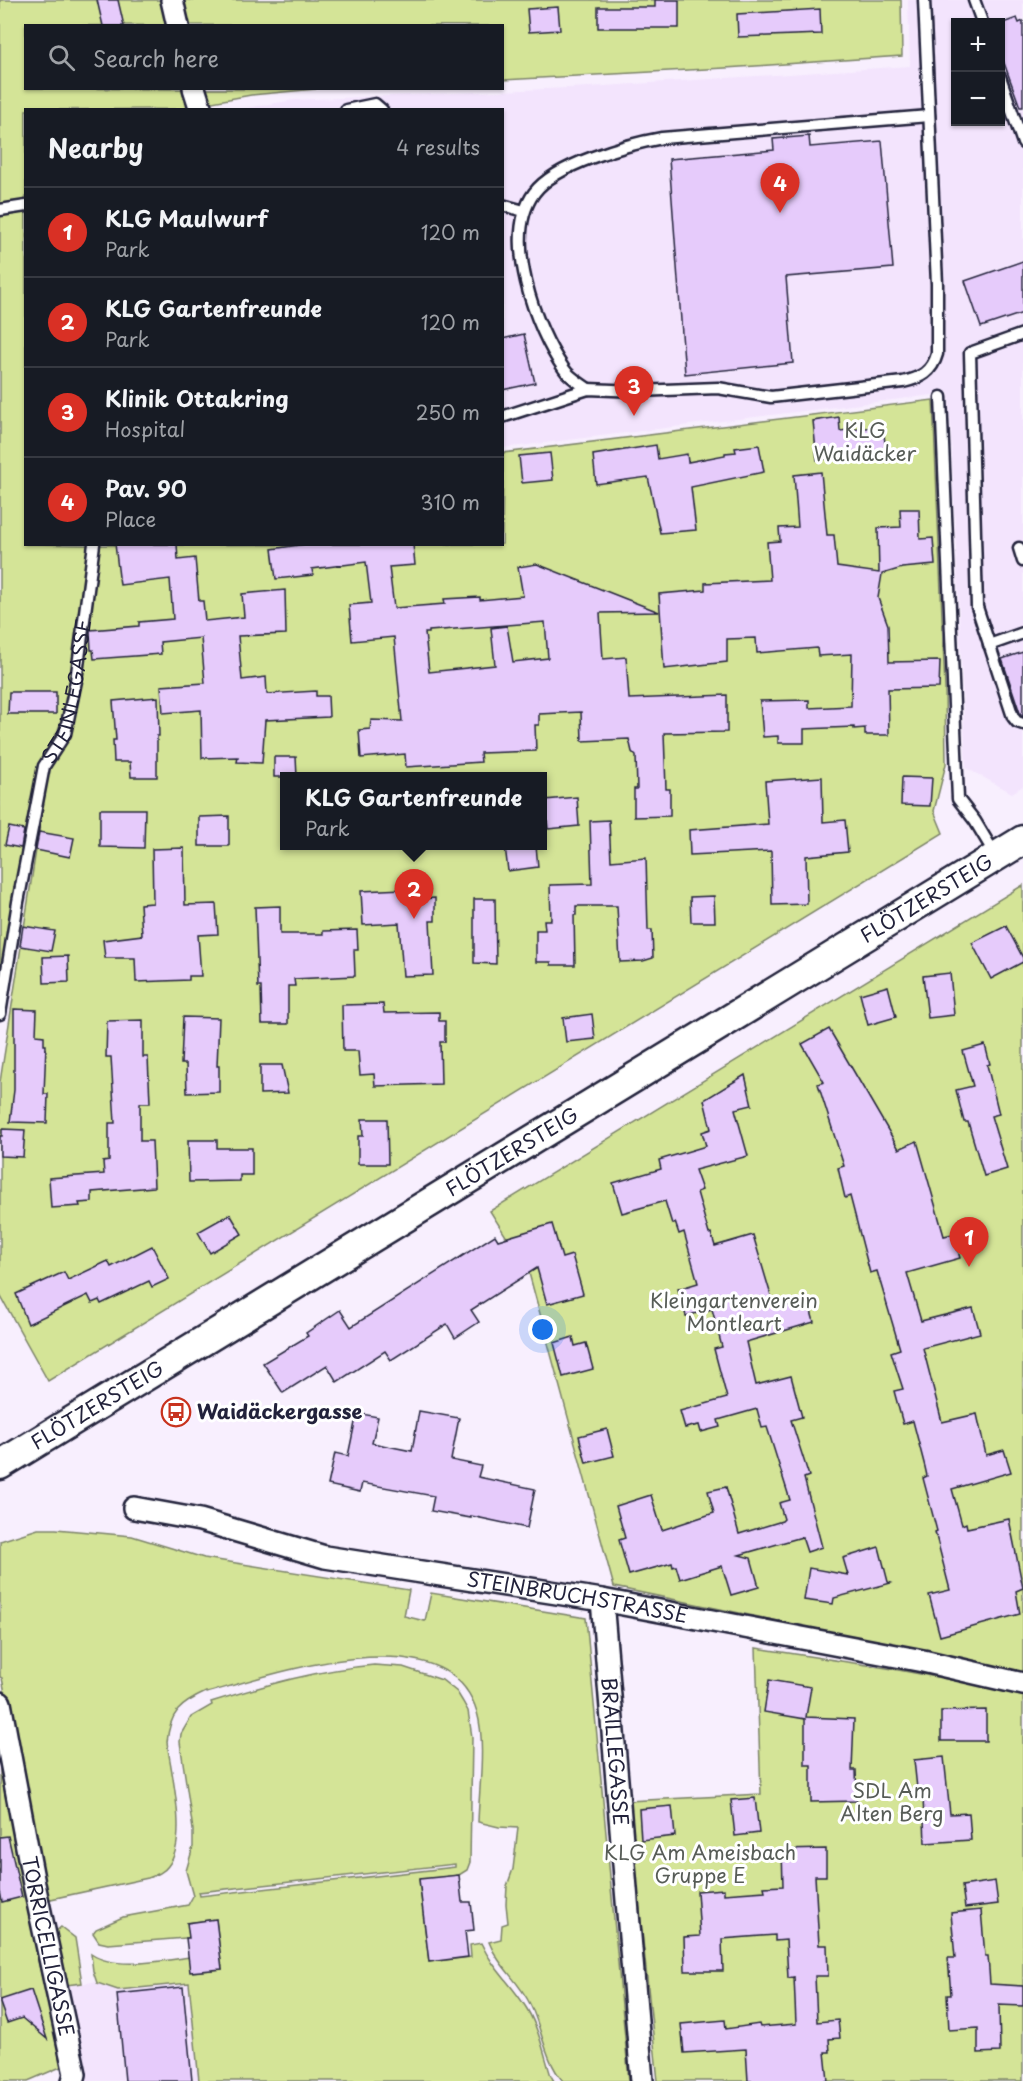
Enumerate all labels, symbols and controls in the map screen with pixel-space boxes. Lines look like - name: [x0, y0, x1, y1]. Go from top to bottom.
- map controls: [951, 18, 1005, 126]
- button: +: [951, 18, 1005, 72]
- search box: [24, 24, 504, 90]
- icon: search: [45, 41, 78, 74]
- text: Search here: [93, 41, 219, 74]
- button: −: [951, 72, 1005, 126]
- text: Nearby: [48, 128, 143, 167]
- text: 4 results: [396, 132, 480, 162]
- pin: 4: [760, 164, 800, 213]
- text: KLG Maulwurf: [105, 201, 268, 234]
- text: 1: [63, 217, 72, 247]
- text: 120 m: [421, 217, 480, 247]
- text: Park: [105, 234, 150, 264]
- text: KLG Gartenfreunde: [105, 291, 322, 324]
- text: 2: [60, 307, 75, 337]
- text: 120 m: [421, 307, 480, 337]
- text: Park: [105, 324, 150, 354]
- pin: 3: [614, 366, 654, 416]
- text: Klinik Ottakring: [105, 381, 289, 414]
- text: 3: [61, 397, 74, 427]
- text: 250 m: [416, 397, 480, 427]
- text: Hospital: [105, 414, 185, 444]
- park label: KLG Waidäcker: [814, 415, 916, 468]
- text: Pav. 90: [105, 471, 187, 504]
- text: 4: [61, 487, 74, 517]
- text: 310 m: [420, 487, 480, 517]
- text: Place: [105, 504, 156, 534]
- street label: STEINLEGASSE: [33, 617, 98, 769]
- popup: [280, 772, 547, 850]
- text: KLG Gartenfreunde: [305, 780, 522, 813]
- text: Park: [305, 813, 350, 843]
- street label: FLÖTZERSTEIG: [854, 846, 998, 950]
- pin: 2: [394, 870, 434, 919]
- street label: FLÖTZERSTEIG: [439, 1099, 584, 1203]
- pin: 1: [950, 1218, 988, 1267]
- park label: Kleingartenverein Montleart: [650, 1285, 818, 1338]
- your location: [528, 1315, 557, 1344]
- street label: FLÖTZERSTEIG: [25, 1353, 169, 1457]
- bus stop icon: Waidäckergasse: [160, 1396, 192, 1428]
- place label: Waidäckergasse: [197, 1396, 362, 1426]
- street label: STEINBRUCHSTRASSE: [465, 1563, 691, 1630]
- street label: BRAILLEGASSE: [594, 1676, 637, 1827]
- park label: SDL Am Alten Berg: [840, 1775, 944, 1828]
- park label: KLG Am Ameisbach Gruppe E: [604, 1837, 796, 1890]
- street label: TORRICELLIGASSE: [15, 1853, 83, 2039]

